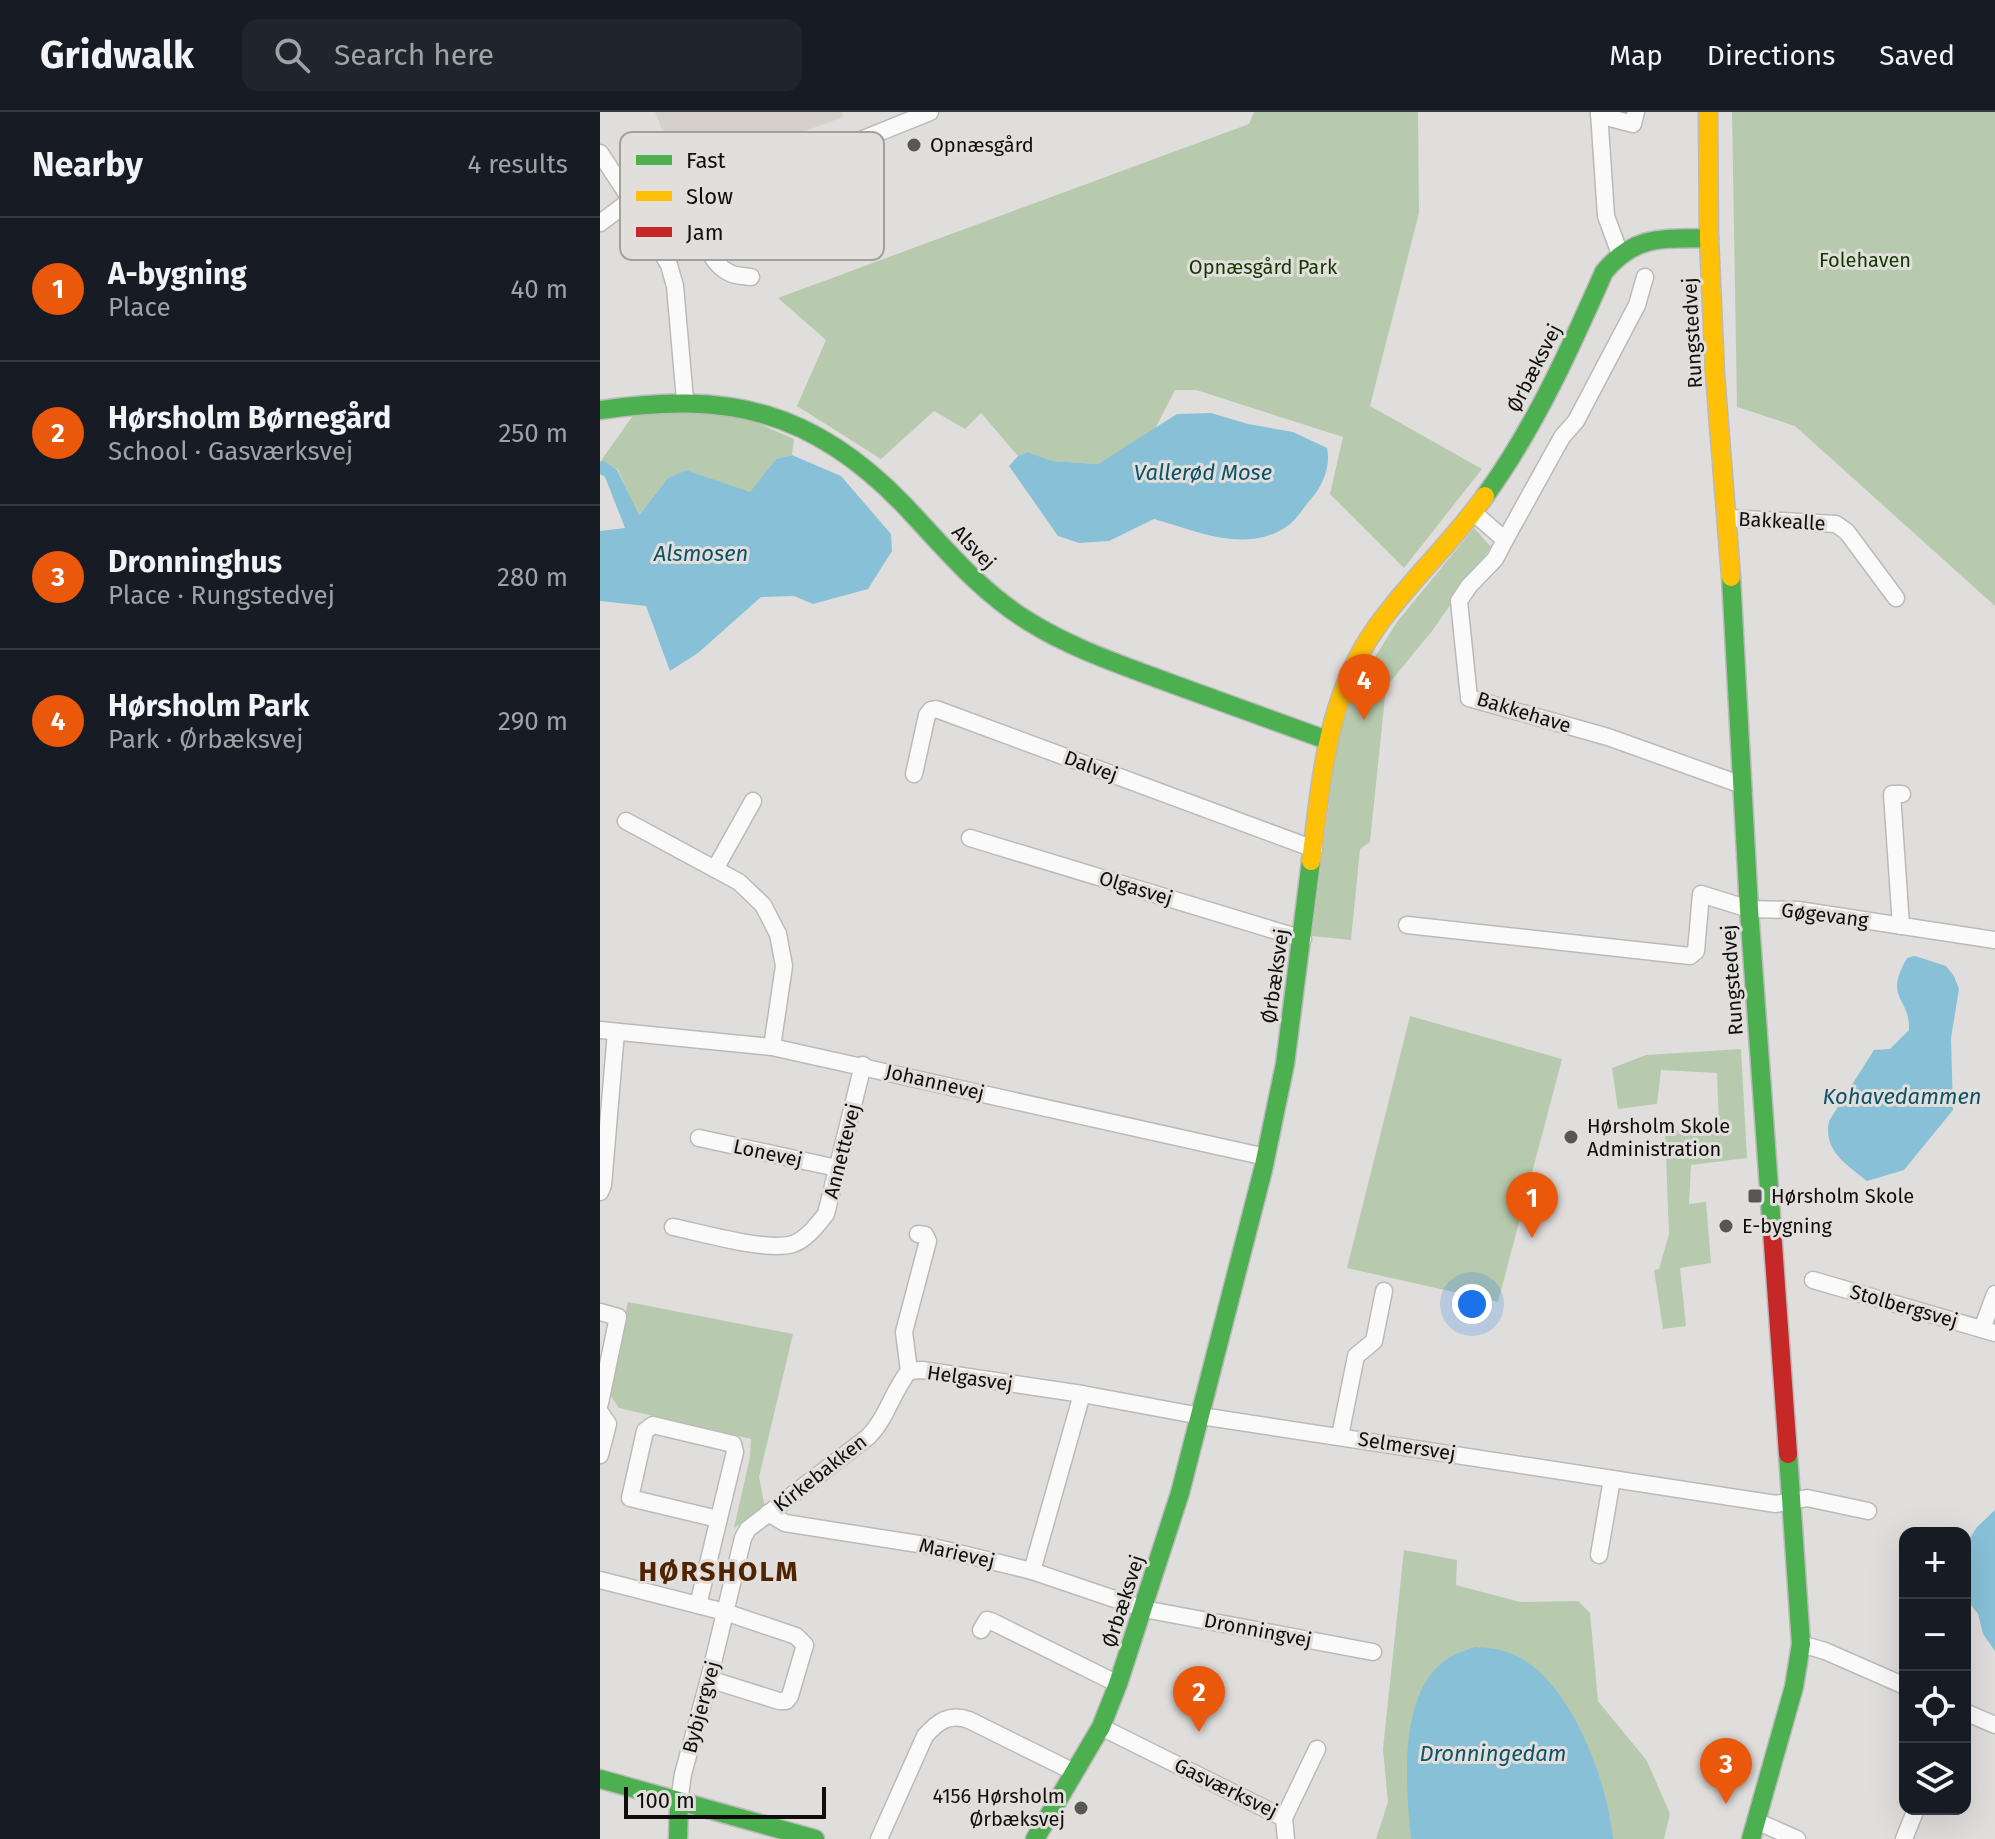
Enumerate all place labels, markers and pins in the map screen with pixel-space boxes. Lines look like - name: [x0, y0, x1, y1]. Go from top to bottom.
- place label: Opnæsgård: [930, 133, 1034, 157]
- marker: Opnæsgård: [905, 136, 923, 154]
- pin: 4: [1338, 654, 1390, 720]
- place label: Hørsholm Skole Administration: [1587, 1114, 1730, 1161]
- marker: Hørsholm Skole Administration: [1562, 1128, 1580, 1146]
- pin: 1: [1506, 1172, 1558, 1238]
- place label: Hørsholm Skole: [1771, 1184, 1914, 1208]
- marker: Hørsholm Skole: [1746, 1187, 1764, 1205]
- place label: E-bygning: [1742, 1214, 1832, 1238]
- marker: E-bygning: [1717, 1217, 1735, 1235]
- pin: 2: [1173, 1666, 1225, 1732]
- pin: 3: [1700, 1738, 1752, 1804]
- place label: 4156 Hørsholm Ørbæksvej: [932, 1784, 1065, 1831]
- marker: 4156 Hørsholm Ørbæksvej: [1072, 1799, 1090, 1817]

